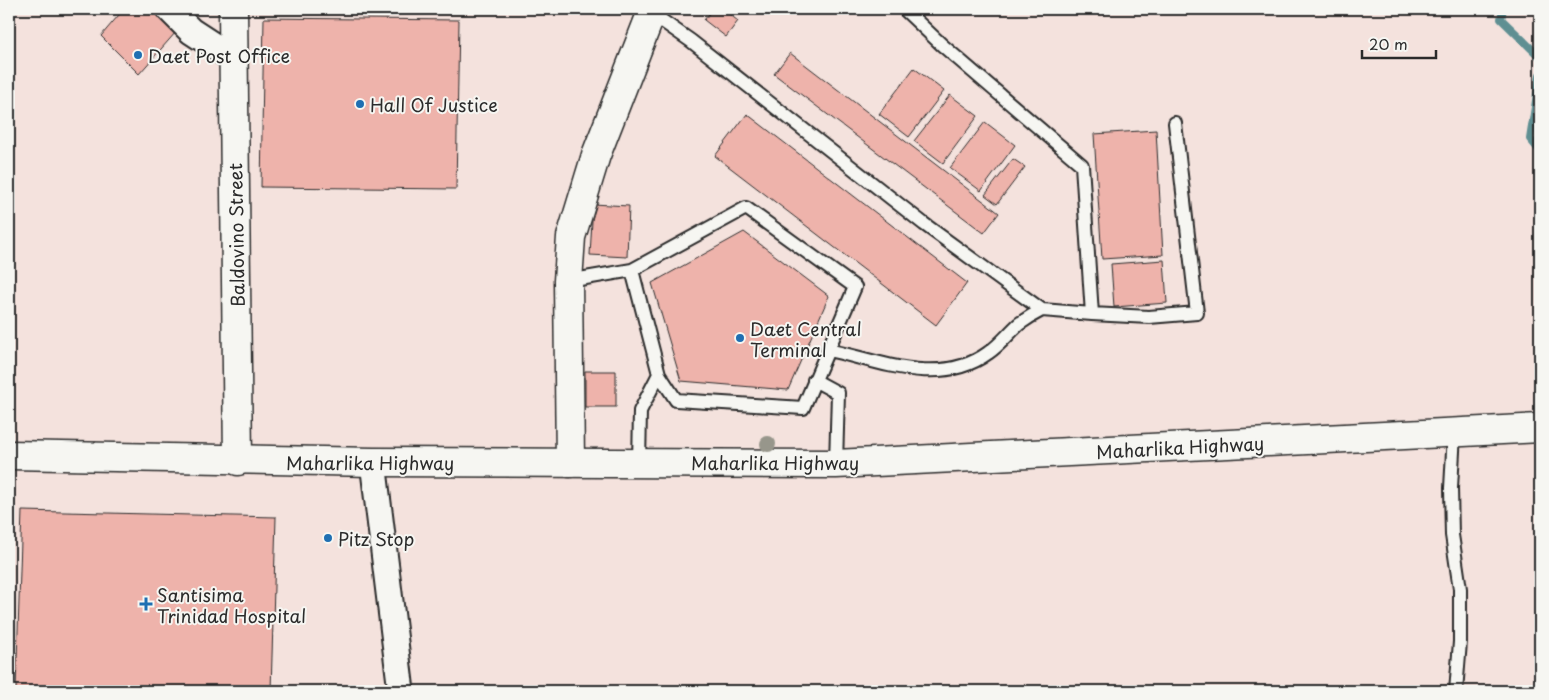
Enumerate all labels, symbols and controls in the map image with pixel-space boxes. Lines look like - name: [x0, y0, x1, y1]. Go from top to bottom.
- scale bar: [1362, 28, 1435, 60]
- text: 20 m: [1369, 32, 1408, 55]
- place label: Daet Post Office: [148, 42, 290, 69]
- marker: Daet Post Office: [132, 49, 144, 61]
- place label: Hall Of Justice: [370, 91, 498, 118]
- marker: Hall Of Justice: [354, 98, 366, 110]
- street label: Baldovino Street: [221, 163, 251, 307]
- place label: Daet Central Terminal: [750, 315, 862, 363]
- marker: Daet Central Terminal: [734, 332, 746, 344]
- street label: Maharlika Highway: [1095, 429, 1265, 465]
- street label: Maharlika Highway: [286, 449, 454, 476]
- street label: Maharlika Highway: [691, 449, 859, 476]
- place label: Pitz Stop: [338, 525, 414, 552]
- marker: Pitz Stop: [322, 532, 334, 544]
- place label: Santisima Trinidad Hospital: [157, 581, 306, 629]
- marker: Santisima Trinidad Hospital: [139, 597, 153, 611]

